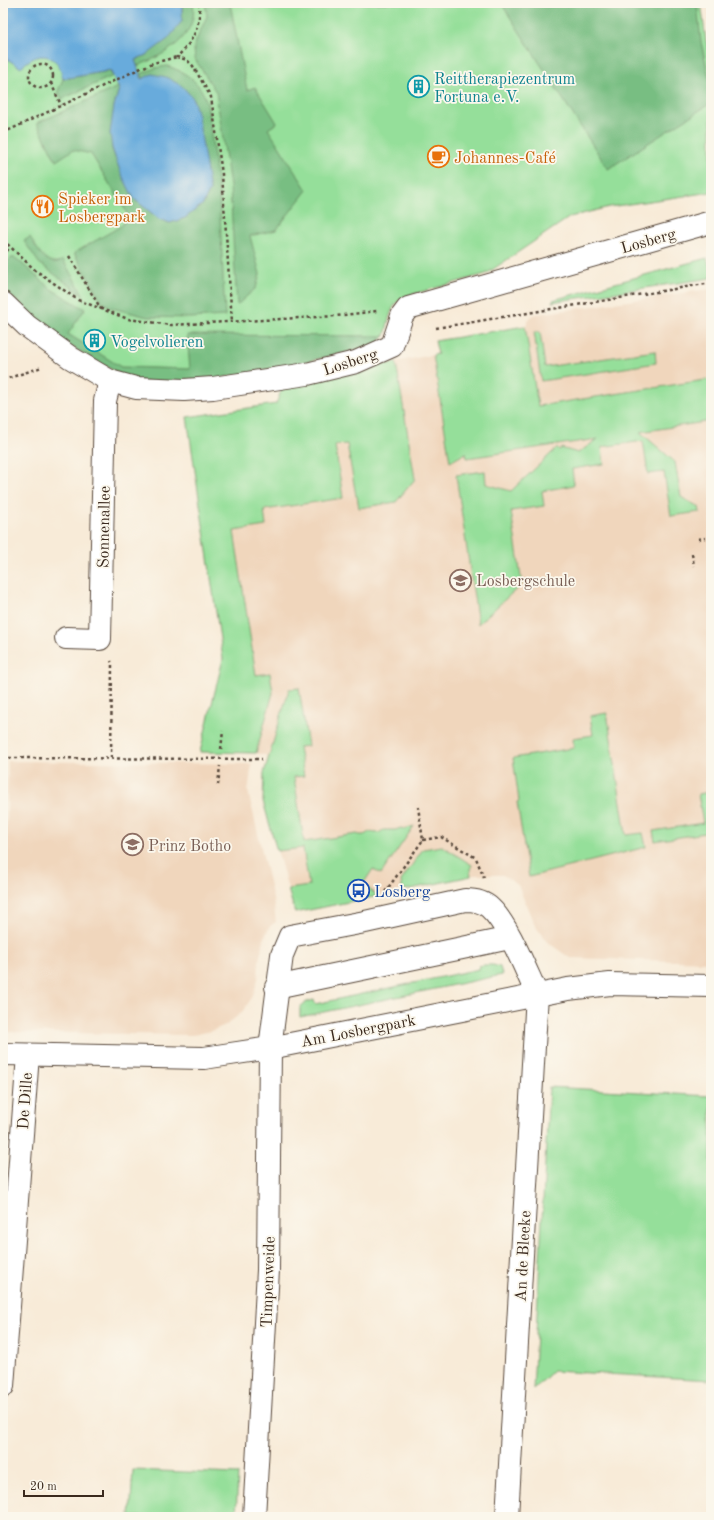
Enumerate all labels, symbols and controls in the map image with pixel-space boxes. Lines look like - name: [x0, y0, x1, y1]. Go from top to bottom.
- place label: Reittherapiezentrum Fortuna e.V.: [434, 72, 576, 106]
- building icon: Reittherapiezentrum Fortuna e.V.: [405, 74, 431, 100]
- cafe icon: Johannes-Café: [425, 144, 451, 170]
- place label: Johannes-Café: [454, 151, 556, 167]
- place label: Spieker im Losbergpark: [58, 192, 145, 226]
- restaurant icon: Spieker im Losbergpark: [30, 194, 56, 220]
- street label: Losberg: [619, 226, 678, 257]
- building icon: Vogelvolieren: [81, 328, 107, 354]
- place label: Vogelvolieren: [110, 335, 204, 351]
- street label: Losberg: [321, 346, 380, 379]
- street label: Sonnenallee: [96, 486, 114, 568]
- school or university icon: Losbergschule: [448, 567, 474, 593]
- place label: Losbergschule: [476, 574, 575, 590]
- school or university icon: Prinz Botho: [120, 832, 146, 858]
- place label: Prinz Botho: [148, 839, 231, 855]
- bus stop icon: Losberg: [345, 878, 371, 904]
- place label: Losberg: [374, 885, 431, 901]
- street label: Am Losbergpark: [300, 1013, 417, 1051]
- street label: De Dille: [16, 1072, 36, 1130]
- street label: An de Bleeke: [514, 1210, 534, 1302]
- street label: Timpenweide: [259, 1236, 279, 1328]
- scale bar: [24, 1472, 103, 1498]
- text: 20 m: [30, 1481, 57, 1493]

